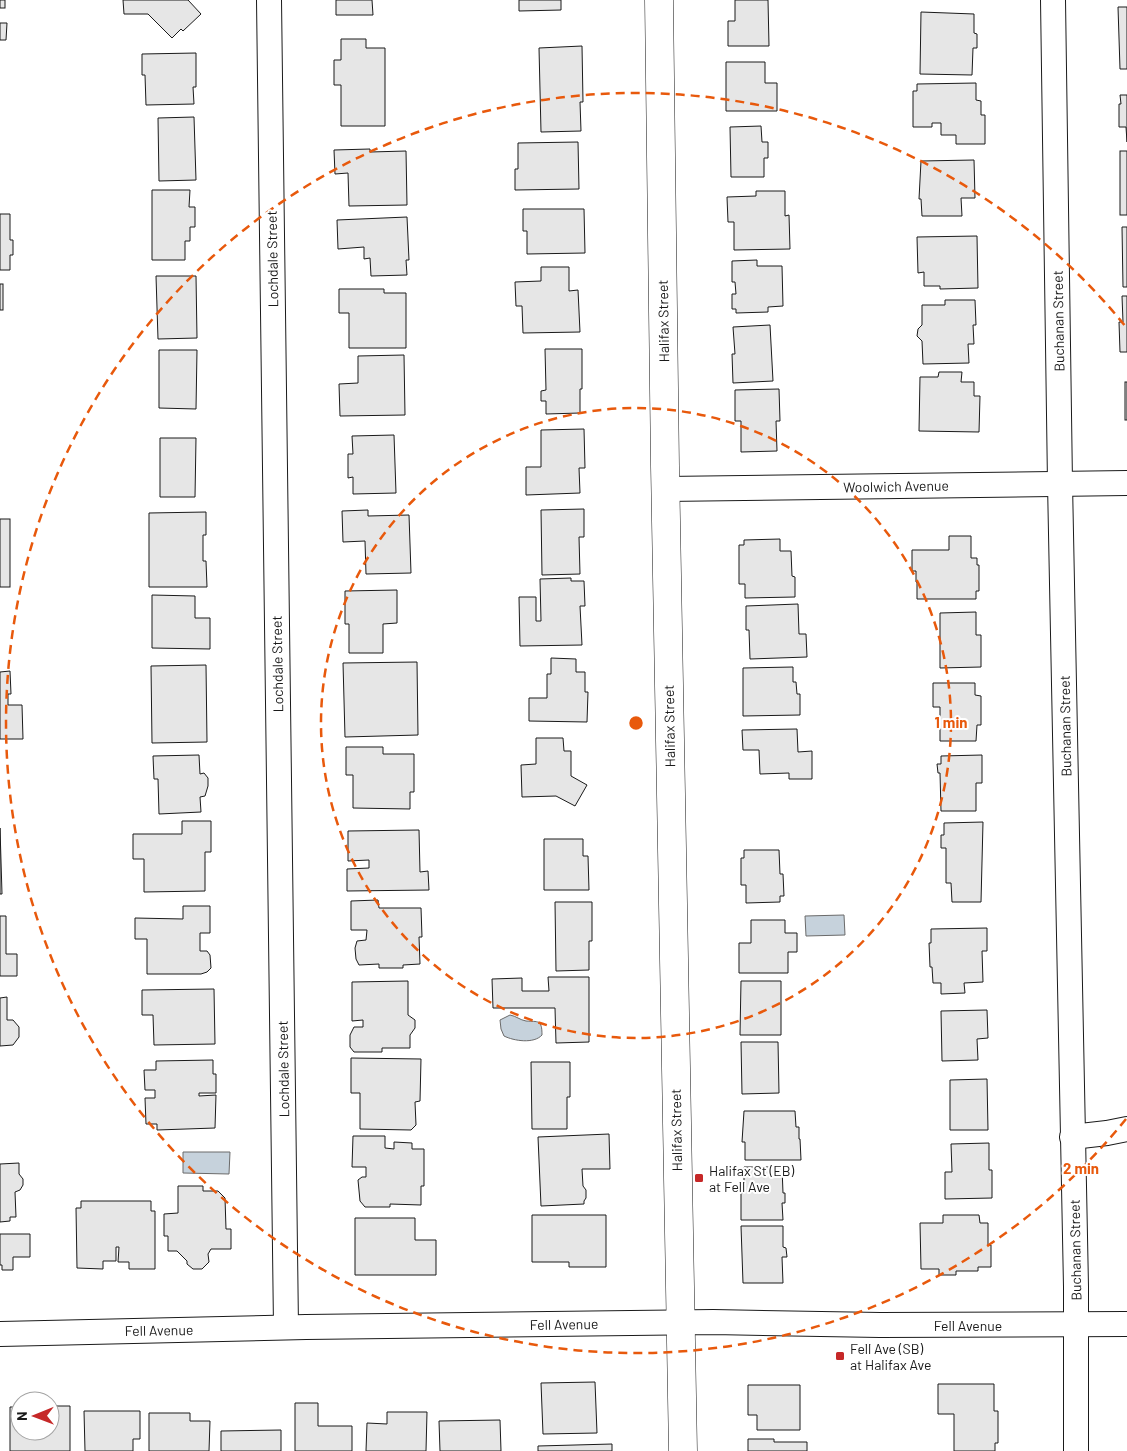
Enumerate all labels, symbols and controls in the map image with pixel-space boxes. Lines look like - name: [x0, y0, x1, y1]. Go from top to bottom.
- street label: Lochdale Street: [263, 210, 281, 308]
- street label: Buchanan Street: [1049, 270, 1067, 372]
- street label: Halifax Street: [654, 280, 672, 362]
- street label: Woolwich Avenue: [843, 477, 949, 495]
- street label: Lochdale Street: [268, 615, 286, 713]
- street label: Buchanan Street: [1056, 675, 1074, 777]
- street label: Halifax Street: [660, 685, 678, 767]
- text: 1 min: [935, 713, 967, 731]
- centre of rings: [627, 714, 645, 732]
- street label: Lochdale Street: [274, 1020, 292, 1118]
- street label: Halifax Street: [667, 1089, 685, 1171]
- text: 2 min: [1063, 1159, 1099, 1177]
- place label: Halifax St (EB) at Fell Ave: [709, 1162, 794, 1195]
- marker: Halifax St (EB) at Fell Ave: [693, 1172, 705, 1184]
- street label: Buchanan Street: [1066, 1199, 1084, 1301]
- street label: Fell Avenue: [530, 1315, 598, 1333]
- street label: Fell Avenue: [934, 1317, 1002, 1334]
- street label: Fell Avenue: [125, 1321, 193, 1339]
- place label: Fell Ave (SB) at Halifax Ave: [850, 1340, 931, 1373]
- marker: Fell Ave (SB) at Halifax Ave: [834, 1350, 846, 1362]
- north arrow: [10, 1391, 60, 1441]
- text: N: [13, 1411, 30, 1421]

